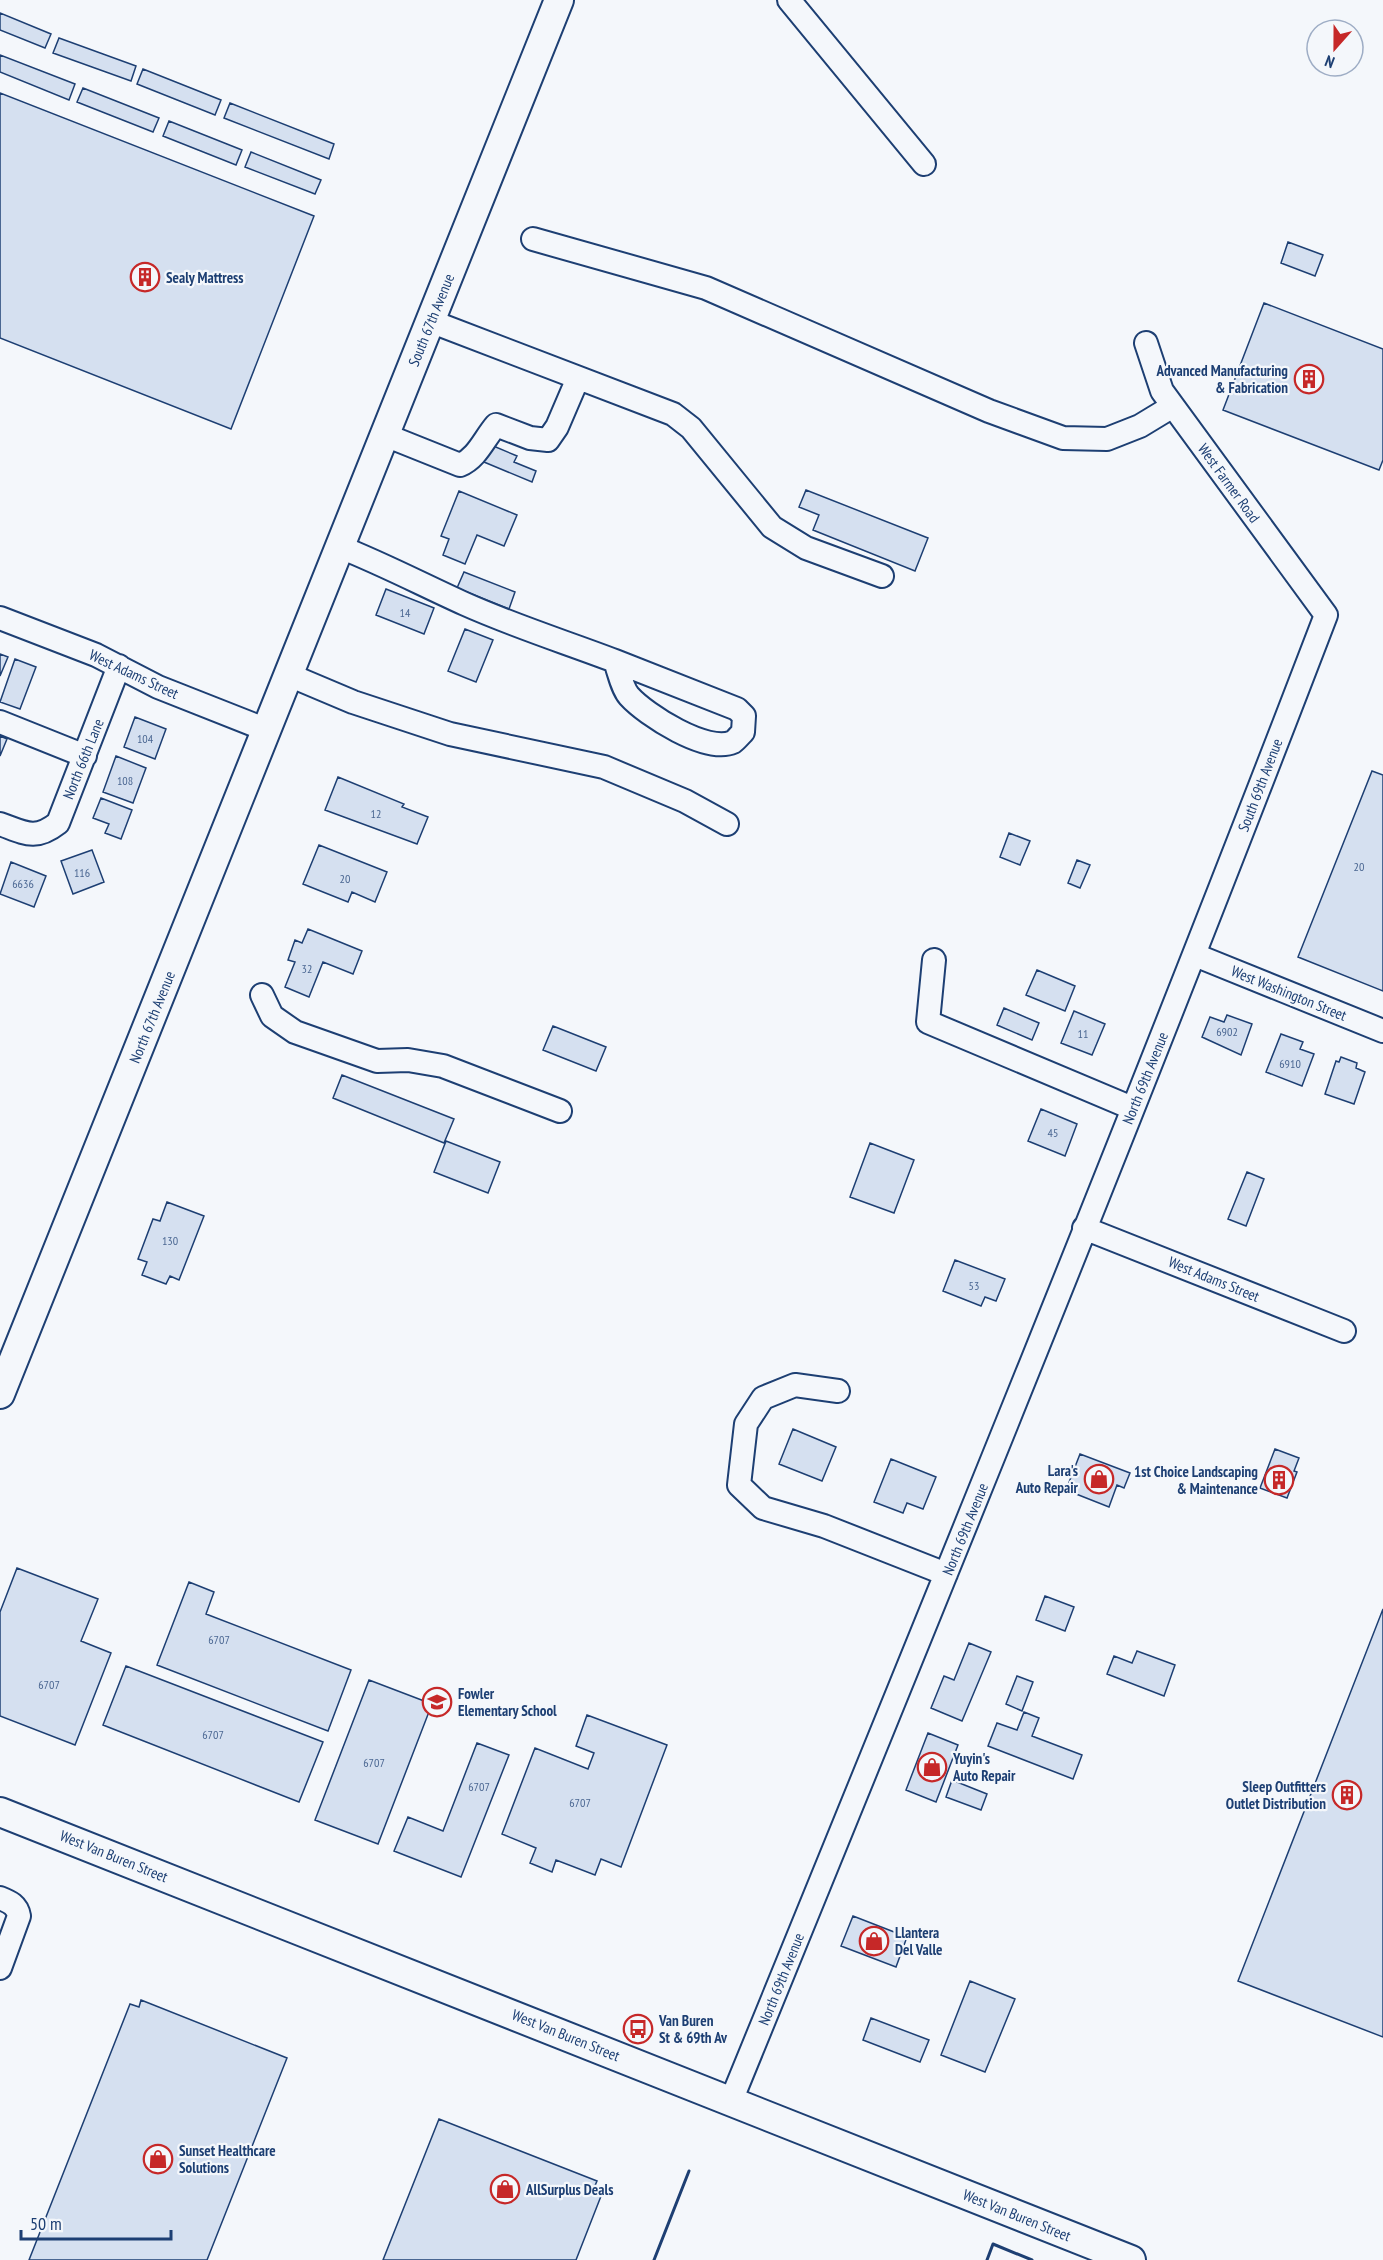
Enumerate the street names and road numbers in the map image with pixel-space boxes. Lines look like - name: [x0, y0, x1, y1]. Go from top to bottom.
- street label: South 67th Avenue: [404, 271, 458, 369]
- street label: West Farmer Road: [1194, 440, 1264, 526]
- street label: West Adams Street: [86, 645, 182, 703]
- street label: North 66th Lane: [58, 716, 108, 802]
- street label: South 69th Avenue: [1234, 736, 1286, 834]
- street label: West Washington Street: [1229, 961, 1349, 1025]
- street label: North 67th Avenue: [125, 968, 179, 1066]
- street label: North 69th Avenue: [1118, 1029, 1172, 1127]
- street label: West Adams Street: [1166, 1252, 1262, 1306]
- street label: North 69th Avenue: [938, 1480, 992, 1578]
- street label: West Van Buren Street: [57, 1826, 171, 1886]
- street label: North 69th Avenue: [754, 1930, 808, 2028]
- street label: West Van Buren Street: [509, 2005, 623, 2065]
- street label: West Van Buren Street: [960, 2185, 1074, 2245]

